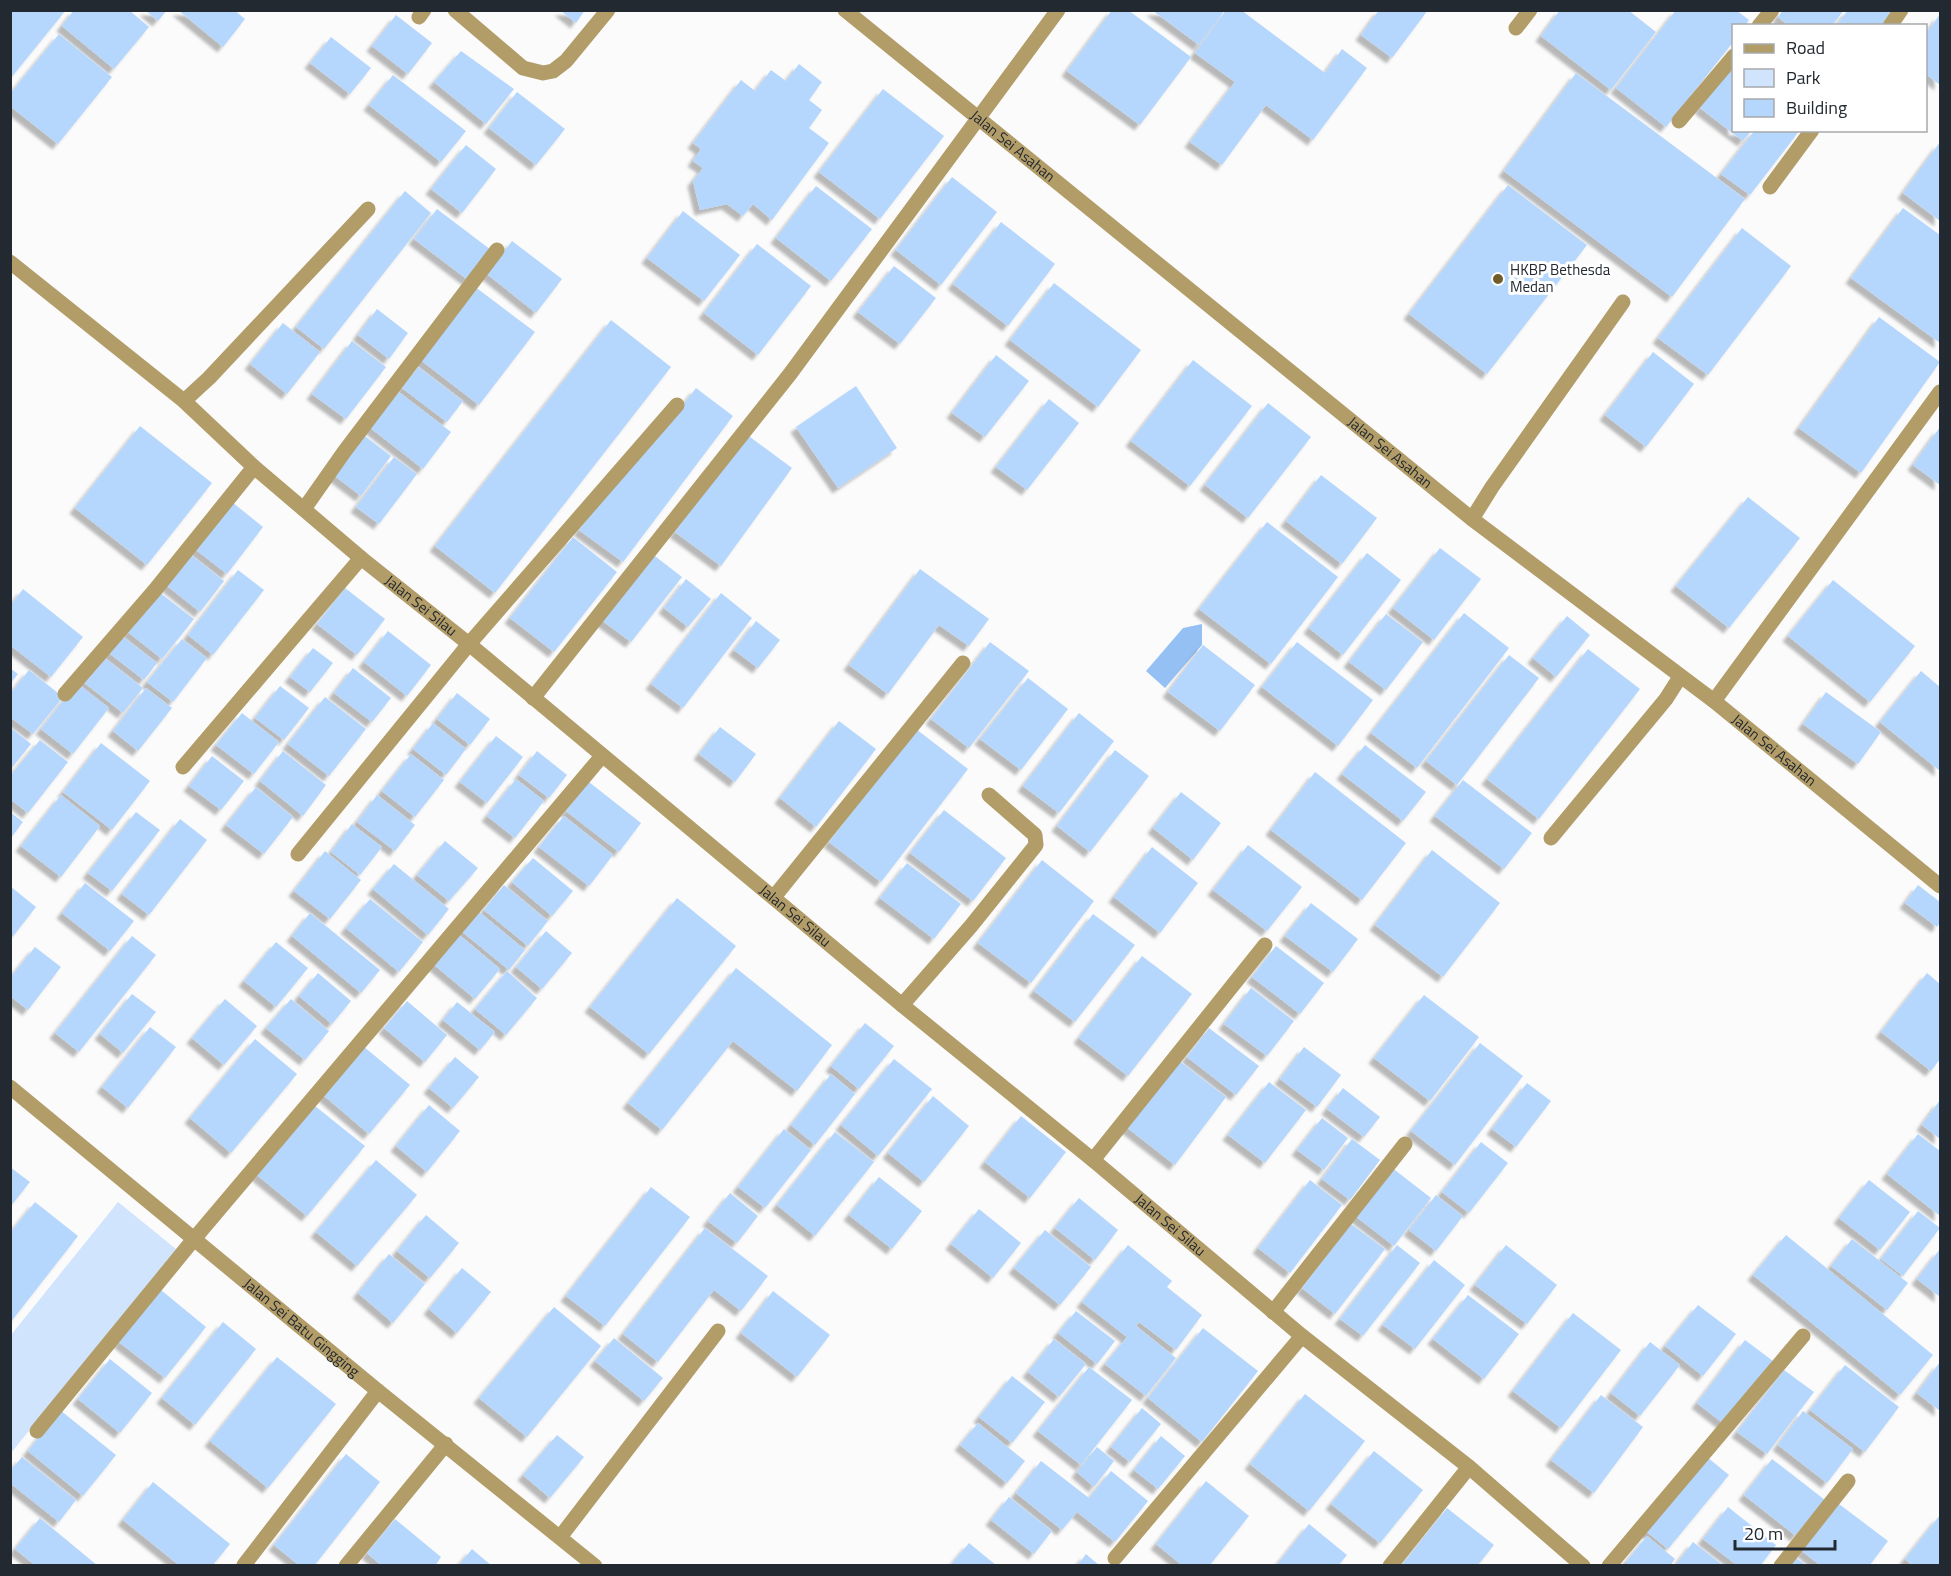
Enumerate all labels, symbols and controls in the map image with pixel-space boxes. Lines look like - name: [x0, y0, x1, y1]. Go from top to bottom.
- legend: [1732, 24, 1927, 132]
- text: Road: [1786, 34, 1825, 61]
- text: Park: [1786, 64, 1821, 91]
- text: Building: [1786, 94, 1847, 121]
- street label: Jalan Sei Asahan: [966, 104, 1060, 187]
- place label: HKBP Bethesda Medan: [1510, 258, 1611, 298]
- marker: HKBP Bethesda Medan: [1491, 272, 1505, 286]
- street label: Jalan Sei Asahan: [1343, 410, 1438, 494]
- street label: Jalan Sei Silau: [380, 569, 462, 641]
- street label: Jalan Sei Asahan: [1727, 708, 1822, 791]
- street label: Jalan Sei Silau: [755, 879, 836, 952]
- street label: Jalan Sei Silau: [1130, 1188, 1211, 1261]
- street label: Jalan Sei Batu Gingging: [239, 1272, 365, 1383]
- scale bar: [1735, 1513, 1836, 1551]
- text: 20 m: [1744, 1520, 1783, 1547]

